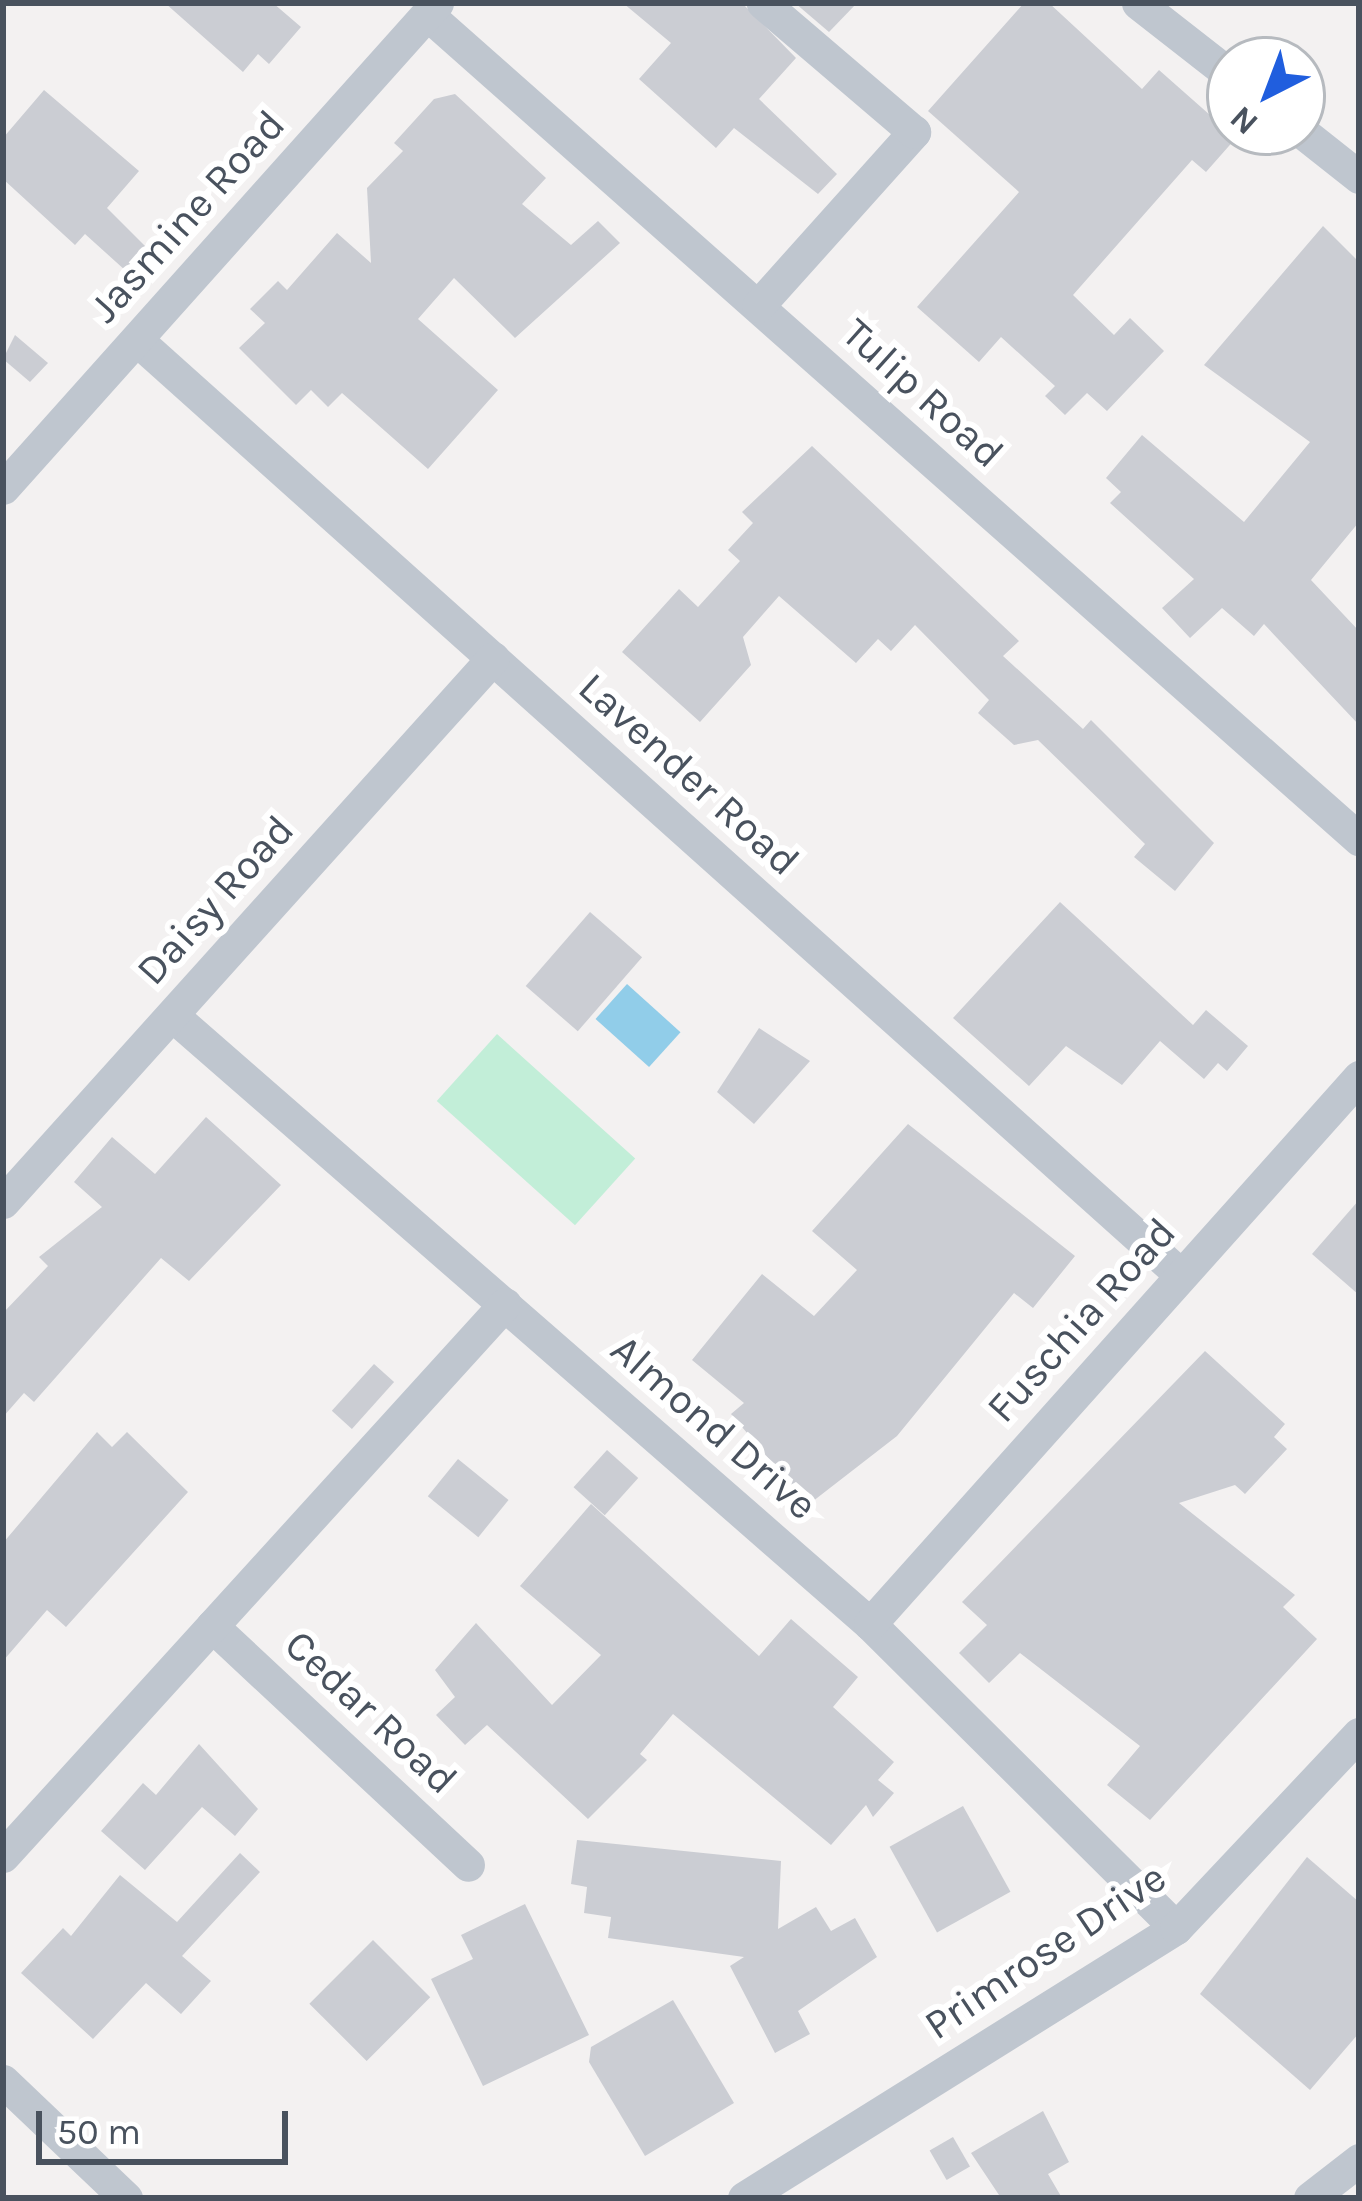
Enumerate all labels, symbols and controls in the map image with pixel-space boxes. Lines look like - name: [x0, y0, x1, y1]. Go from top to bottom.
- north arrow: [1206, 36, 1326, 156]
- text: N: [1222, 98, 1265, 143]
- street label: Jasmine Road: [79, 100, 295, 332]
- street label: Tulip Road: [832, 308, 1014, 478]
- street label: Lavender Road: [568, 662, 810, 886]
- street label: Daisy Road: [126, 805, 304, 995]
- street label: Fuschia Road: [976, 1207, 1186, 1433]
- street label: Almond Drive: [601, 1324, 827, 1530]
- street label: Cedar Road: [274, 1620, 468, 1804]
- street label: Primrose Drive: [915, 1852, 1175, 2050]
- scale bar: [42, 2087, 294, 2161]
- text: 50 m: [57, 2111, 141, 2153]

